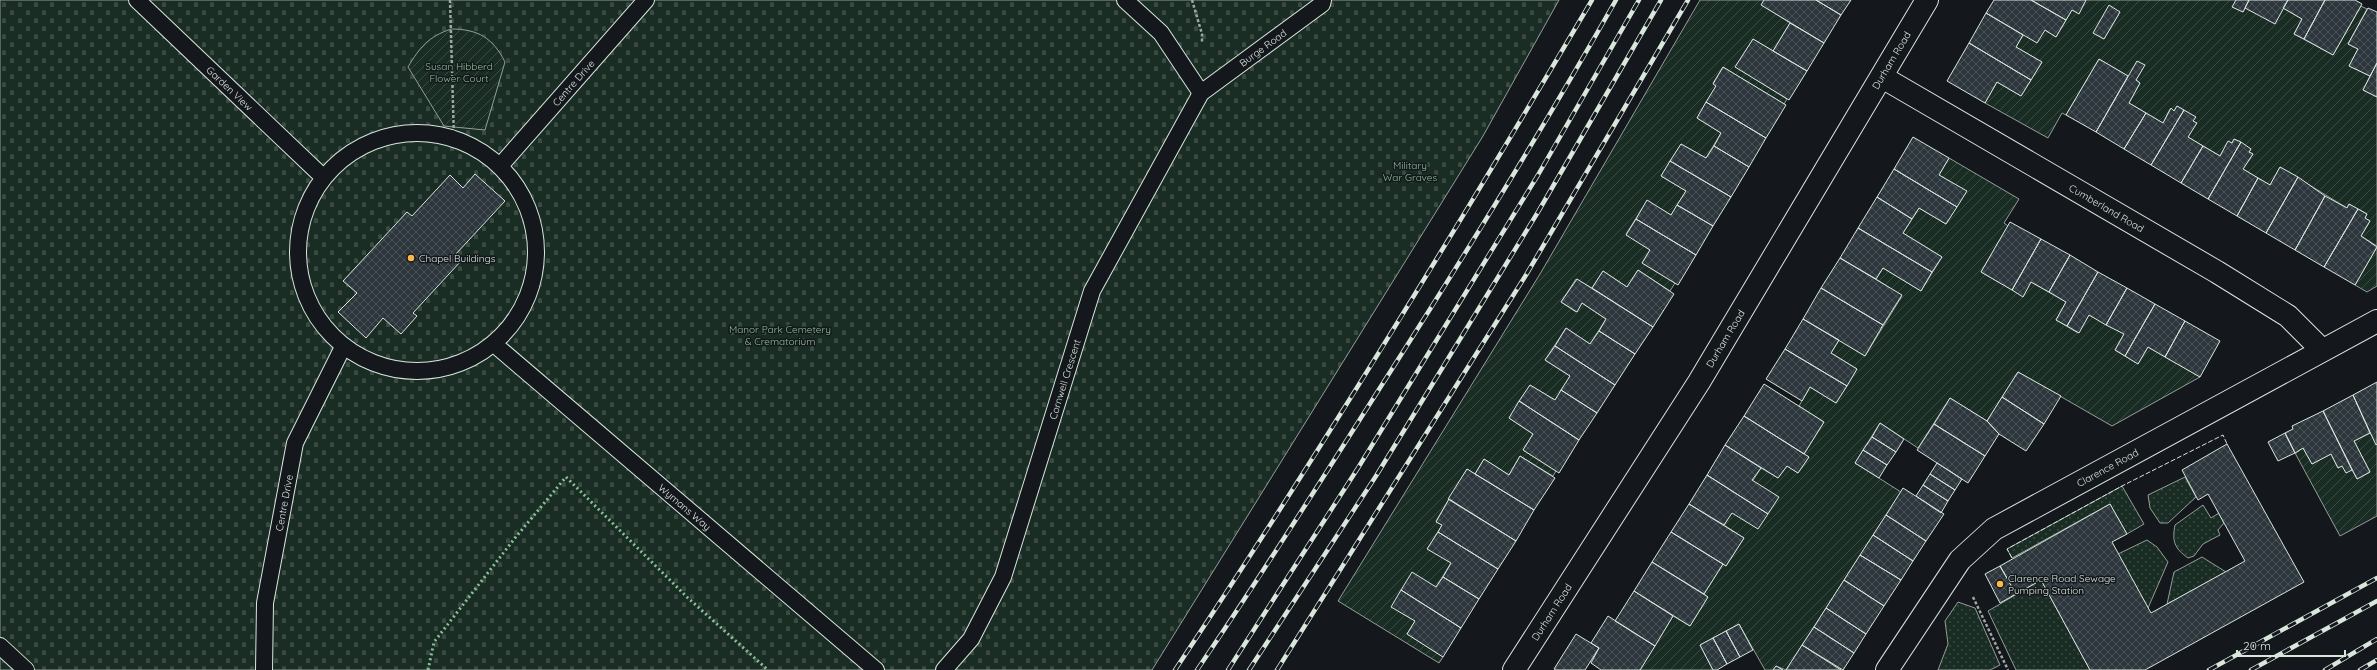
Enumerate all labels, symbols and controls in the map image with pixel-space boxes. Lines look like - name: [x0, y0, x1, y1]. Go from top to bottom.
- street label: Burge Road: [1237, 26, 1289, 70]
- street label: Durham Road: [1869, 29, 1914, 92]
- street label: Centre Drive: [550, 57, 598, 109]
- park label: Susan Hibberd Flower Court: [425, 60, 493, 85]
- street label: Garden View: [204, 64, 256, 114]
- park label: Military War Graves: [1383, 159, 1438, 184]
- street label: Cumberland Road: [2067, 181, 2146, 235]
- place label: Chapel Buildings: [419, 252, 496, 265]
- marker: Chapel Buildings: [406, 253, 416, 263]
- street label: Durham Road: [1703, 307, 1748, 370]
- park label: Manor Park Cemetery & Crematorium: [729, 323, 831, 348]
- street label: Cornwell Crescent: [1046, 337, 1084, 421]
- street label: Clarence Road: [2074, 446, 2141, 490]
- street label: Centre Drive: [273, 473, 296, 532]
- street label: Wymans Way: [656, 481, 714, 533]
- place label: Clarence Road Sewage Pumping Station: [2008, 572, 2116, 597]
- marker: Clarence Road Sewage Pumping Station: [1995, 579, 2005, 589]
- street label: Durham Road: [1529, 581, 1575, 643]
- scale bar: [2237, 632, 2345, 658]
- text: 20 m: [2243, 638, 2271, 653]

